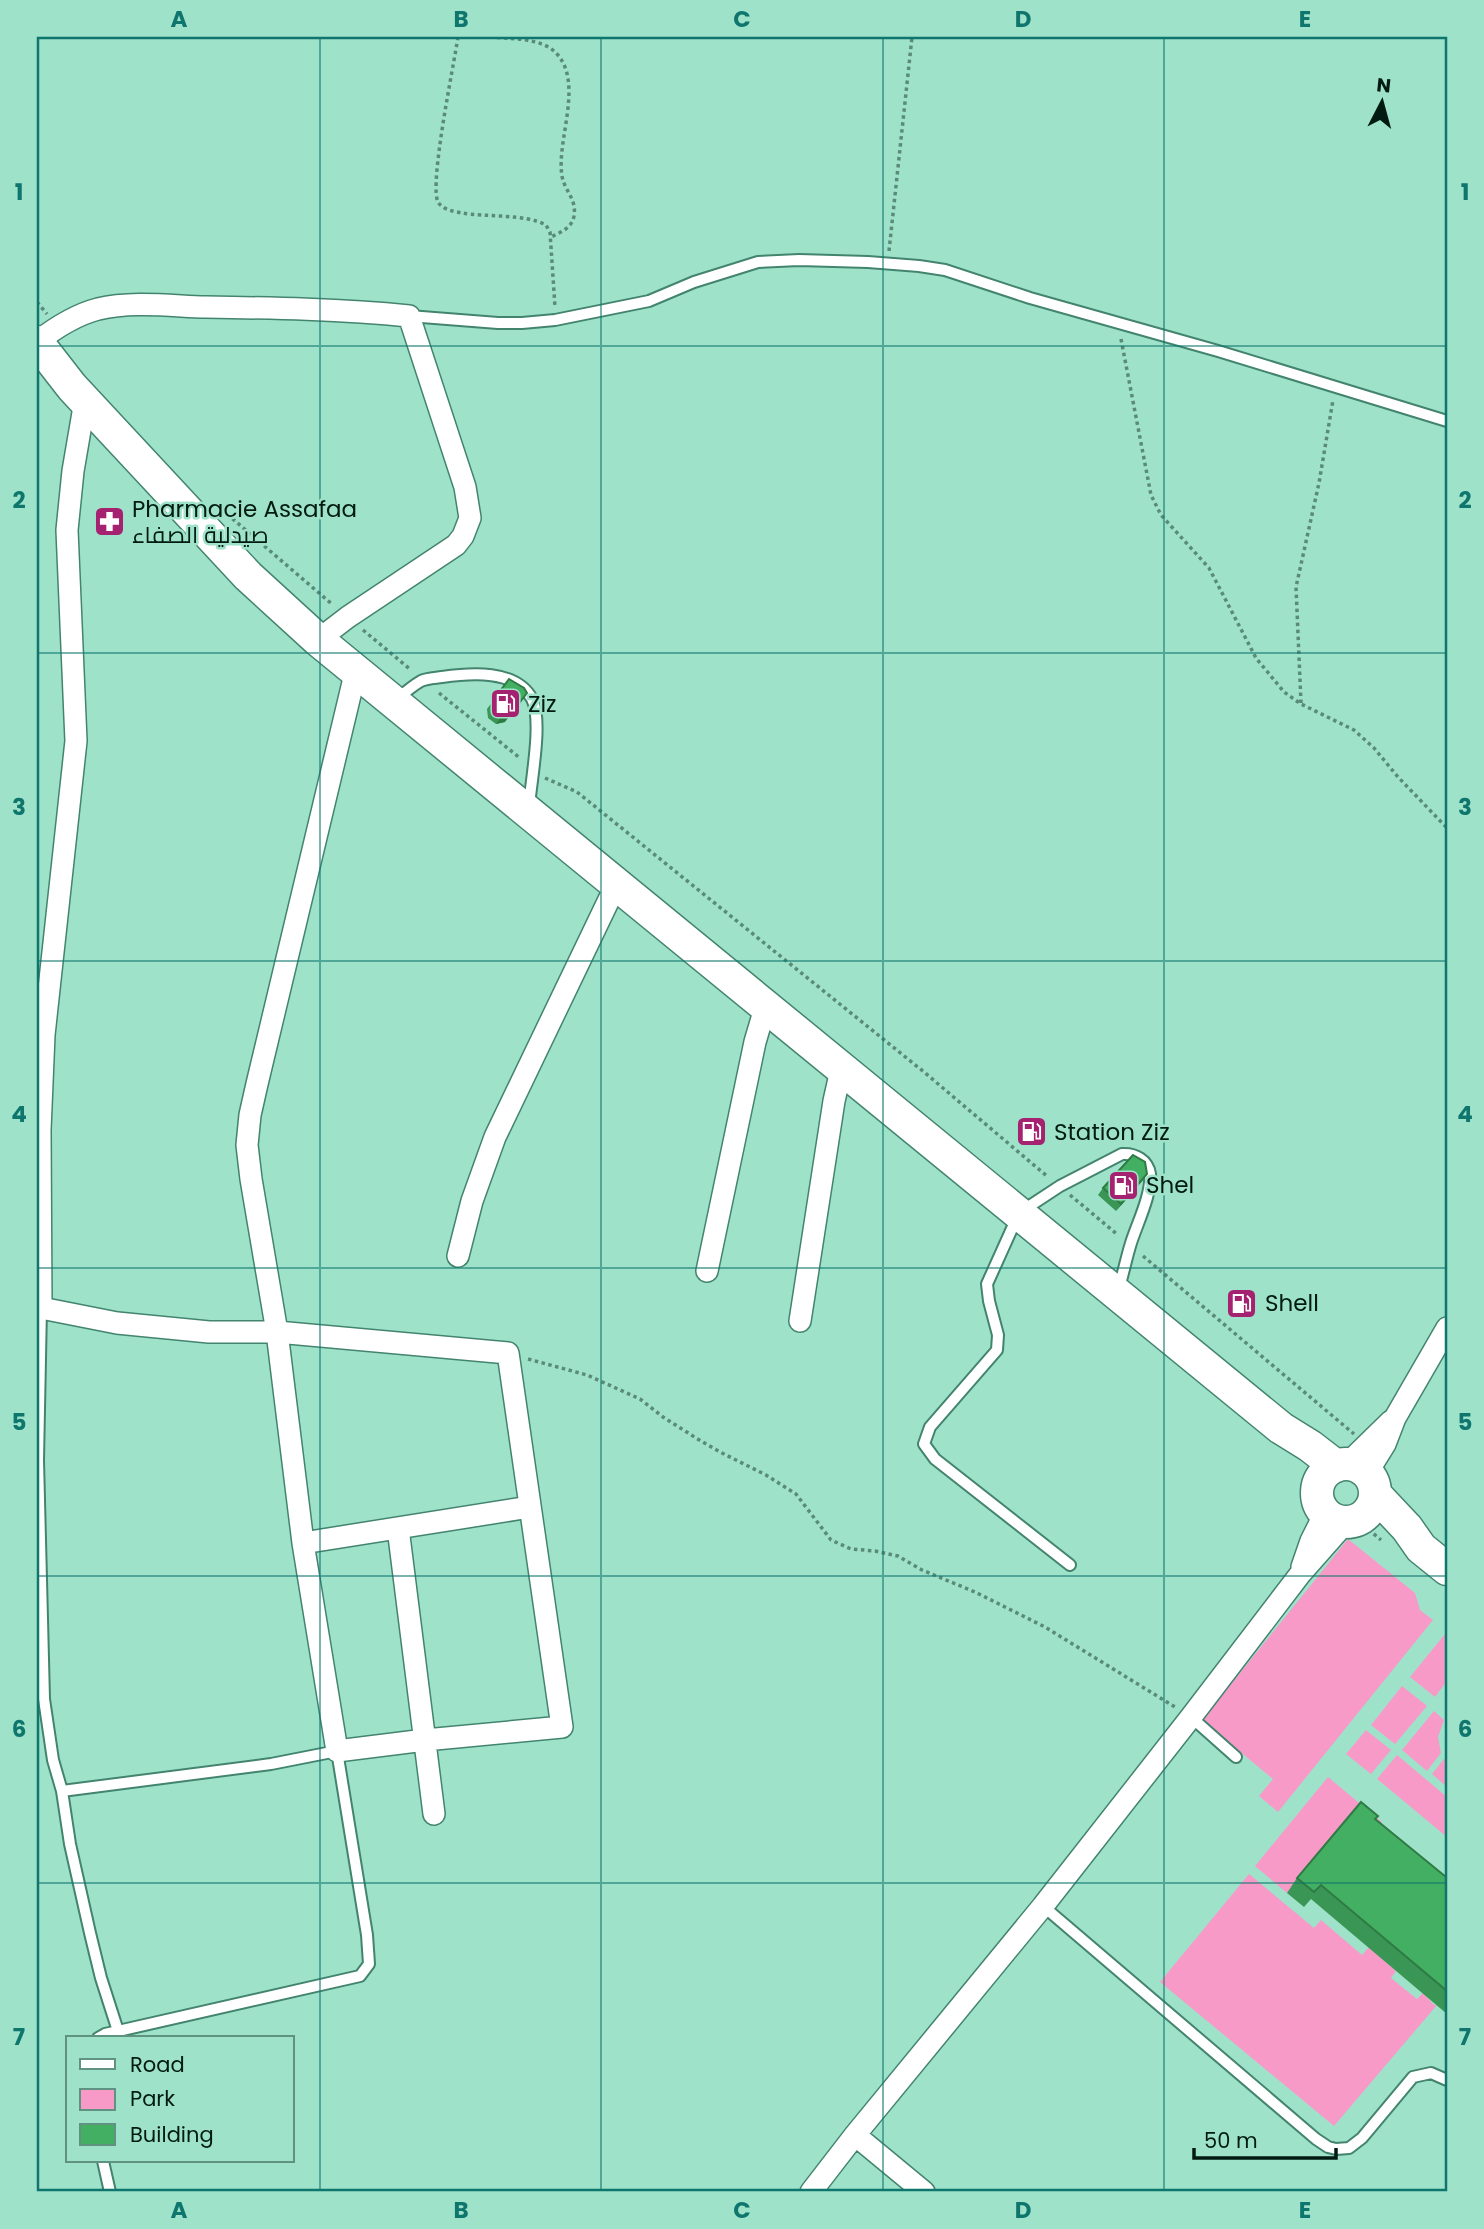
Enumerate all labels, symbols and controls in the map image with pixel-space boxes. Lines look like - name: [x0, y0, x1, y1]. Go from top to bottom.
- text: A: [171, 3, 188, 35]
- text: B: [453, 3, 469, 35]
- text: C: [733, 3, 751, 35]
- text: D: [1015, 3, 1031, 35]
- text: E: [1299, 3, 1311, 35]
- north arrow: [1348, 66, 1418, 136]
- text: N: [1375, 71, 1392, 100]
- text: 1: [15, 176, 23, 208]
- text: 1: [1461, 176, 1469, 208]
- text: 2: [12, 484, 26, 516]
- text: 2: [1458, 484, 1472, 516]
- place label: Pharmacie Assafaa صيدلية الصفاء: [132, 493, 357, 551]
- pharmacy icon: Pharmacie Assafaa صيدلية الصفاء: [92, 505, 126, 539]
- fuel station icon: Ziz: [488, 687, 522, 721]
- place label: Ziz: [528, 688, 557, 720]
- text: 3: [12, 791, 26, 823]
- text: 3: [1458, 791, 1472, 823]
- text: 4: [11, 1098, 27, 1130]
- text: 4: [1457, 1098, 1473, 1130]
- fuel station icon: Station Ziz: [1014, 1115, 1048, 1149]
- place label: Station Ziz: [1054, 1116, 1170, 1148]
- fuel station icon: Shel: [1106, 1168, 1140, 1202]
- place label: Shel: [1146, 1169, 1194, 1201]
- fuel station icon: Shell: [1225, 1286, 1259, 1320]
- place label: Shell: [1265, 1287, 1319, 1319]
- text: 5: [12, 1406, 26, 1438]
- text: 5: [1458, 1406, 1472, 1438]
- text: 6: [12, 1713, 26, 1745]
- text: 6: [1458, 1713, 1472, 1745]
- text: 7: [13, 2021, 25, 2053]
- text: 7: [1459, 2021, 1471, 2053]
- legend: [66, 2036, 294, 2162]
- text: Road: [130, 2050, 185, 2079]
- text: Park: [130, 2084, 175, 2113]
- scale bar: [1194, 2117, 1335, 2161]
- text: Building: [130, 2120, 214, 2149]
- text: 50 m: [1204, 2126, 1258, 2155]
- text: A: [171, 2194, 188, 2226]
- text: B: [453, 2194, 469, 2226]
- text: C: [733, 2194, 751, 2226]
- text: D: [1015, 2194, 1031, 2226]
- text: E: [1299, 2194, 1311, 2226]

